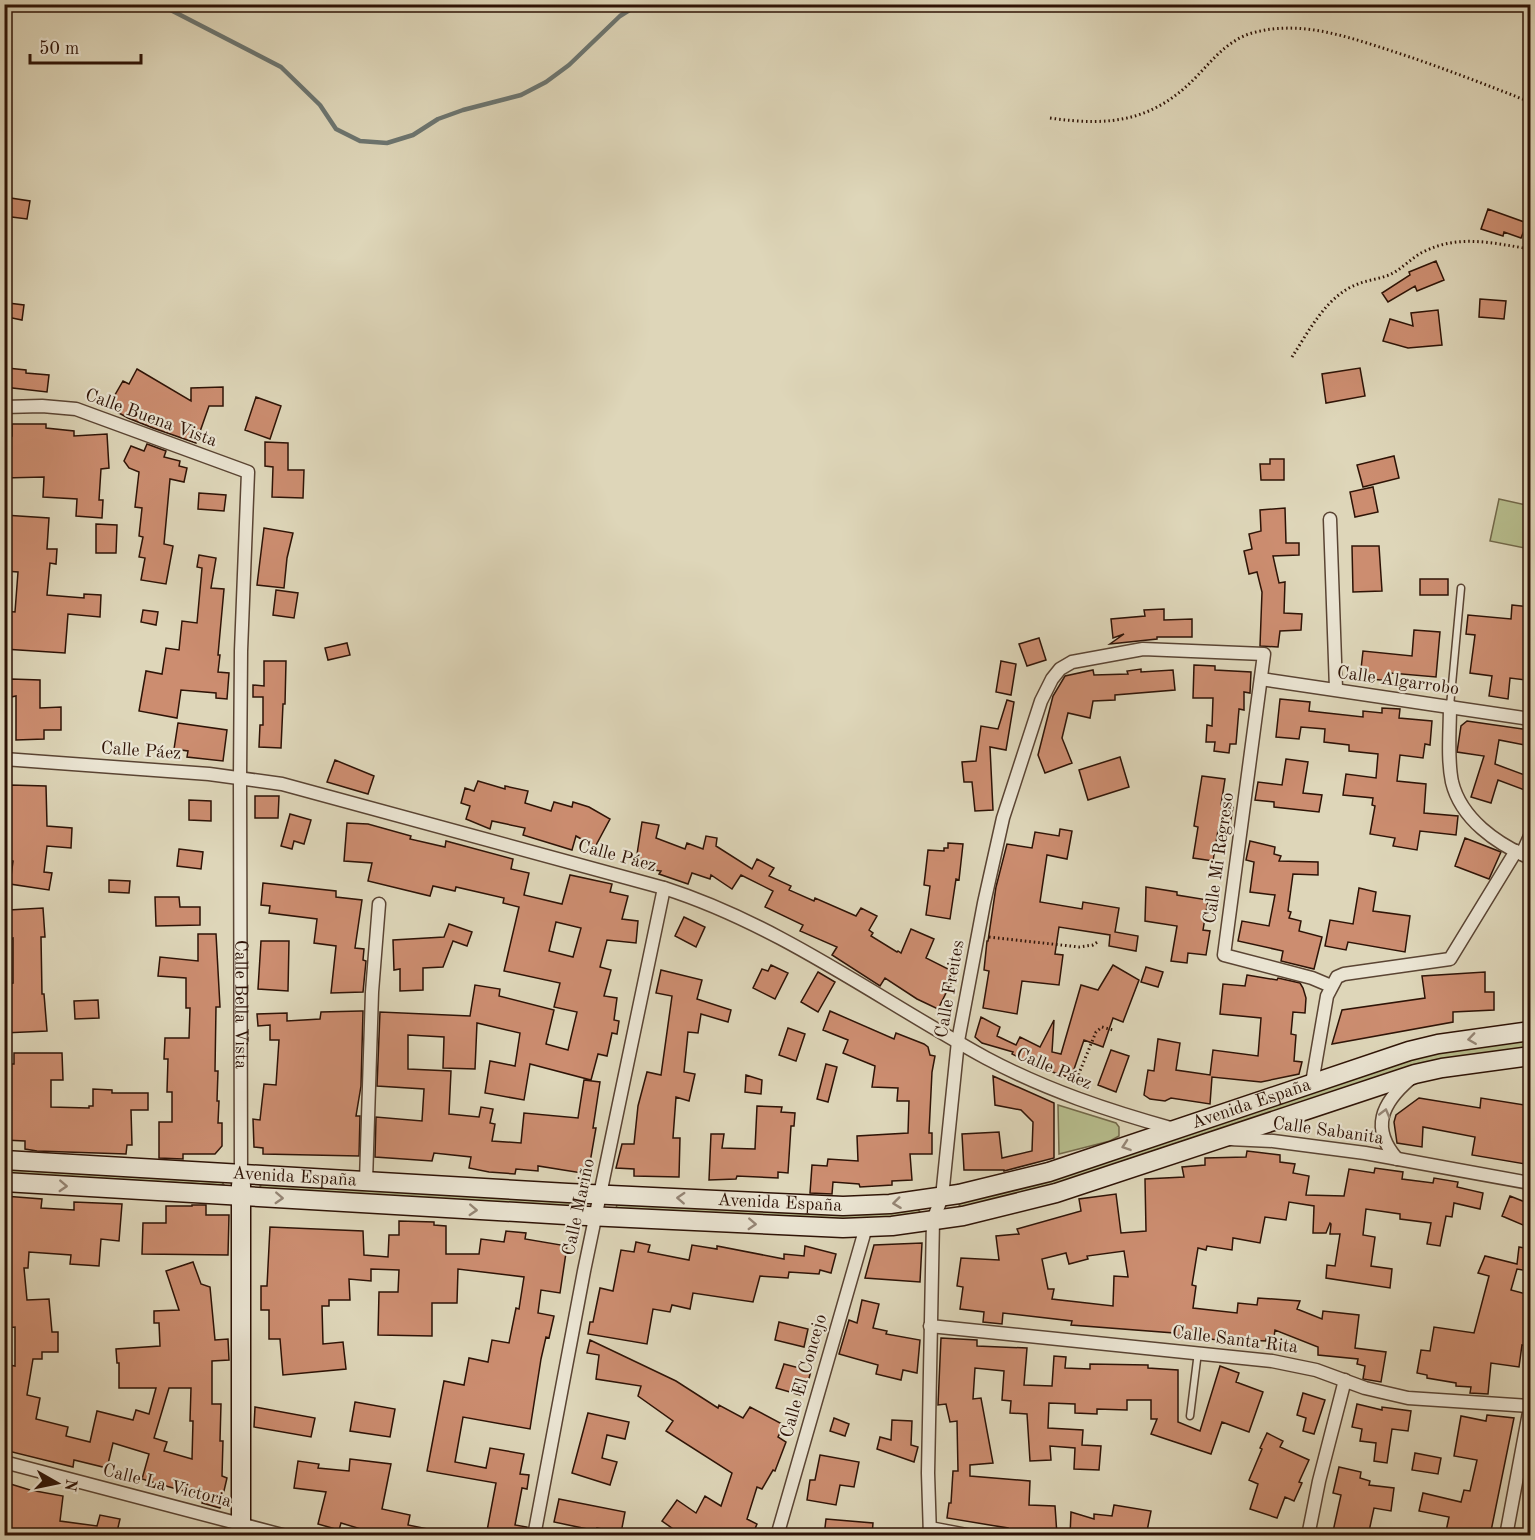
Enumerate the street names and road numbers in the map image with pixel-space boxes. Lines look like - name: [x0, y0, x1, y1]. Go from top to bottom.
- street label: Calle Buena Vista: [83, 386, 219, 450]
- street label: Calle Algarrobo: [1336, 664, 1460, 698]
- street label: Calle Páez: [100, 739, 182, 763]
- street label: Calle Mi Regreso: [1201, 791, 1237, 925]
- street label: Calle Páez: [576, 837, 658, 875]
- street label: Calle Freites: [933, 938, 967, 1039]
- street label: Calle Bella Vista: [231, 940, 250, 1069]
- street label: Calle Páez: [1013, 1045, 1095, 1093]
- street label: Avenida España: [1189, 1076, 1313, 1132]
- street label: Calle Sabanita: [1271, 1114, 1385, 1148]
- street label: Calle Mariño: [560, 1157, 598, 1257]
- street label: Avenida España: [232, 1164, 357, 1190]
- street label: Avenida España: [717, 1191, 843, 1215]
- street label: Calle El Concejo: [778, 1312, 830, 1440]
- street label: Calle Santa Rita: [1171, 1323, 1299, 1357]
- street label: Calle La Victoria: [101, 1461, 233, 1511]

